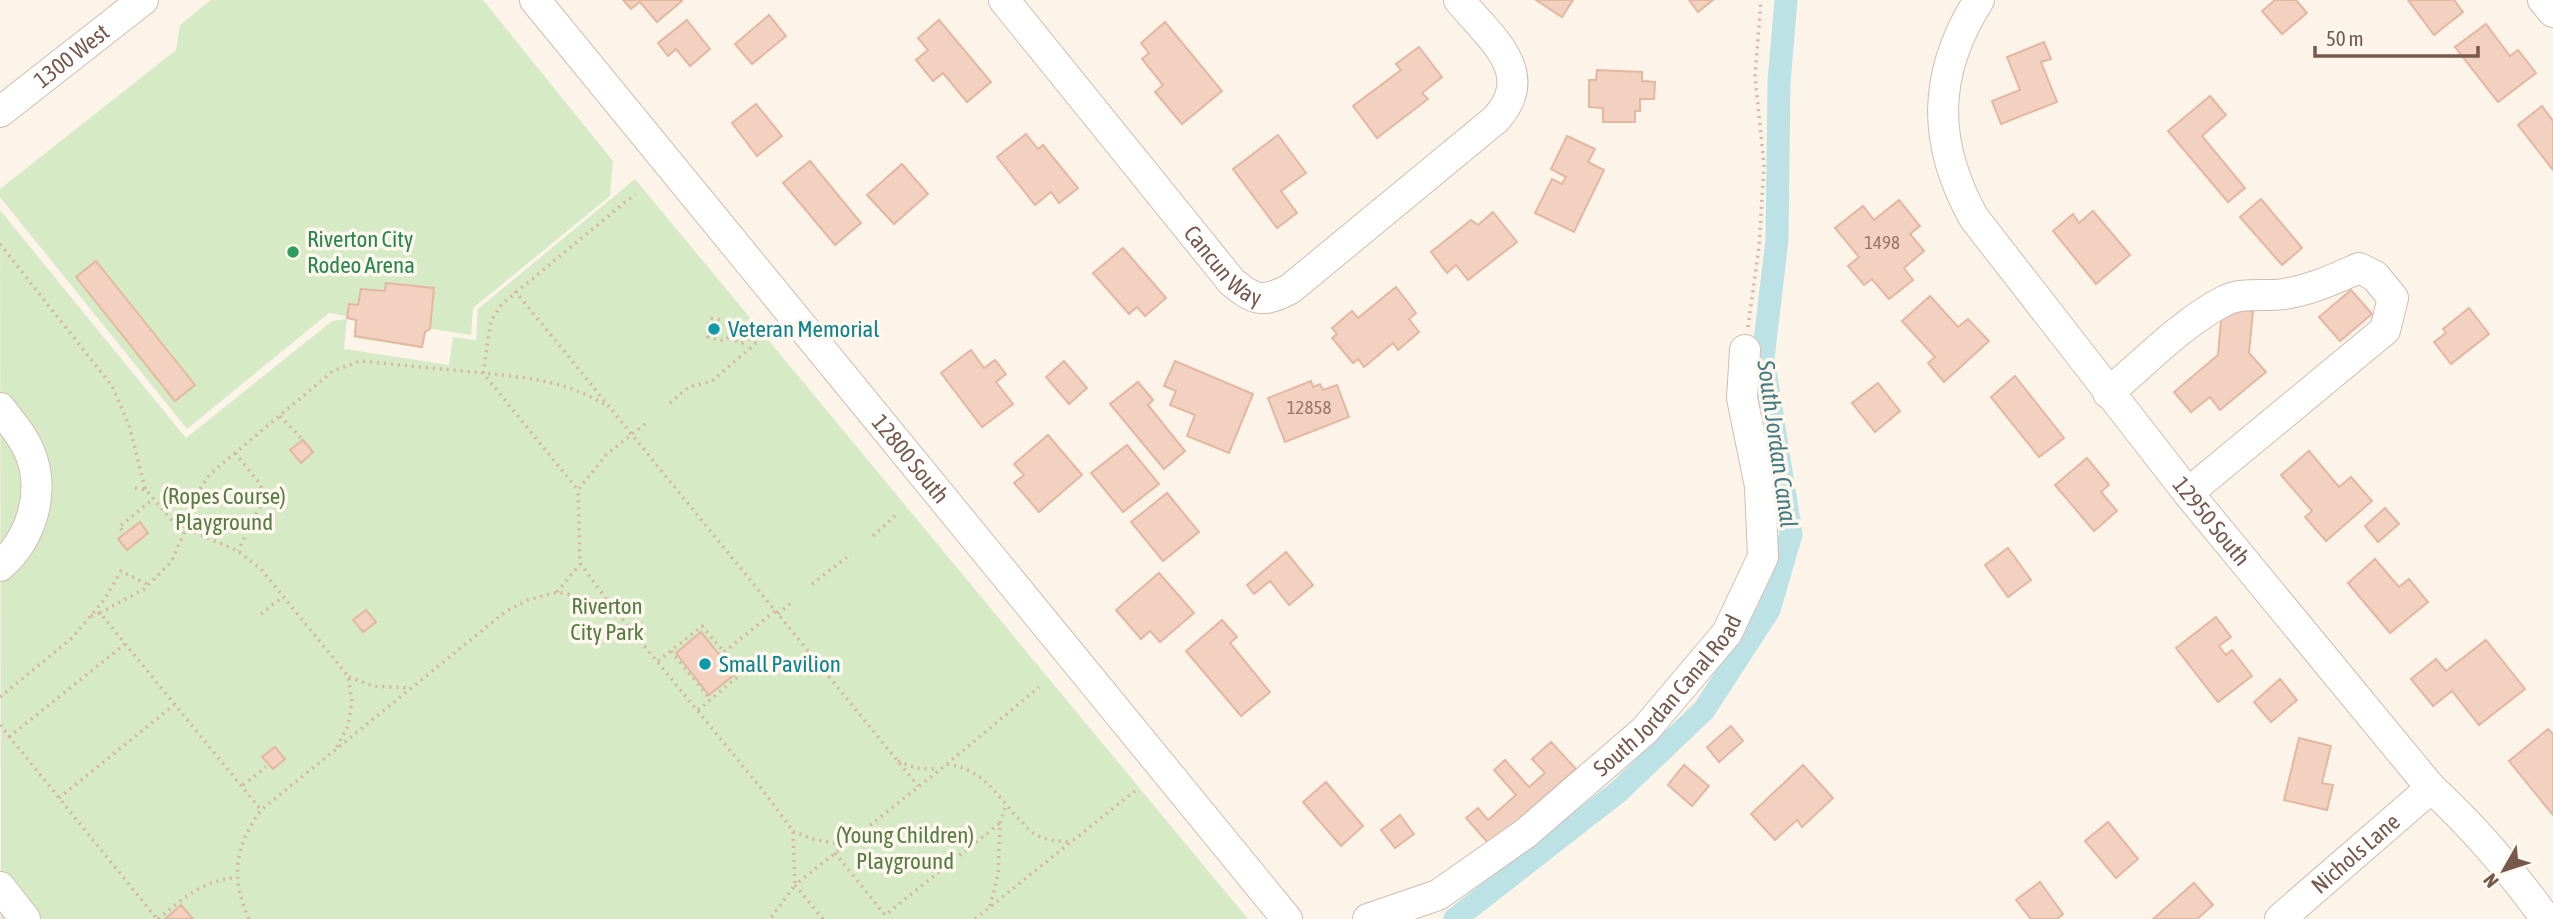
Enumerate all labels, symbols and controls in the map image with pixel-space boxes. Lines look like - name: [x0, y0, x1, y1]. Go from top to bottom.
- scale bar: [2315, 14, 2478, 58]
- street label: 1300 West: [29, 19, 114, 93]
- text: 50 m: [2326, 26, 2364, 50]
- street label: Cancun Way: [1179, 220, 1264, 311]
- place label: Riverton City Rodeo Arena: [307, 226, 415, 278]
- house number: 1498: [1864, 231, 1900, 253]
- marker: Riverton City Rodeo Arena: [285, 244, 301, 260]
- place label: Veteran Memorial: [728, 316, 879, 342]
- marker: Veteran Memorial: [706, 321, 722, 337]
- water label: South Jordan Canal: [1752, 358, 1803, 529]
- house number: 12858: [1287, 396, 1331, 418]
- street label: 12800 South: [867, 409, 954, 508]
- street label: 12950 South: [2168, 472, 2255, 571]
- park label: (Ropes Course) Playground: [162, 483, 286, 535]
- park label: Riverton City Park: [570, 593, 644, 645]
- street label: South Jordan Canal Road: [1588, 611, 1747, 782]
- place label: Small Pavilion: [719, 651, 841, 677]
- marker: Small Pavilion: [697, 656, 713, 672]
- street label: Nichols Lane: [2306, 808, 2405, 899]
- park label: (Young Children) Playground: [836, 822, 974, 874]
- north arrow: [2469, 835, 2539, 905]
- text: N: [2479, 869, 2503, 892]

